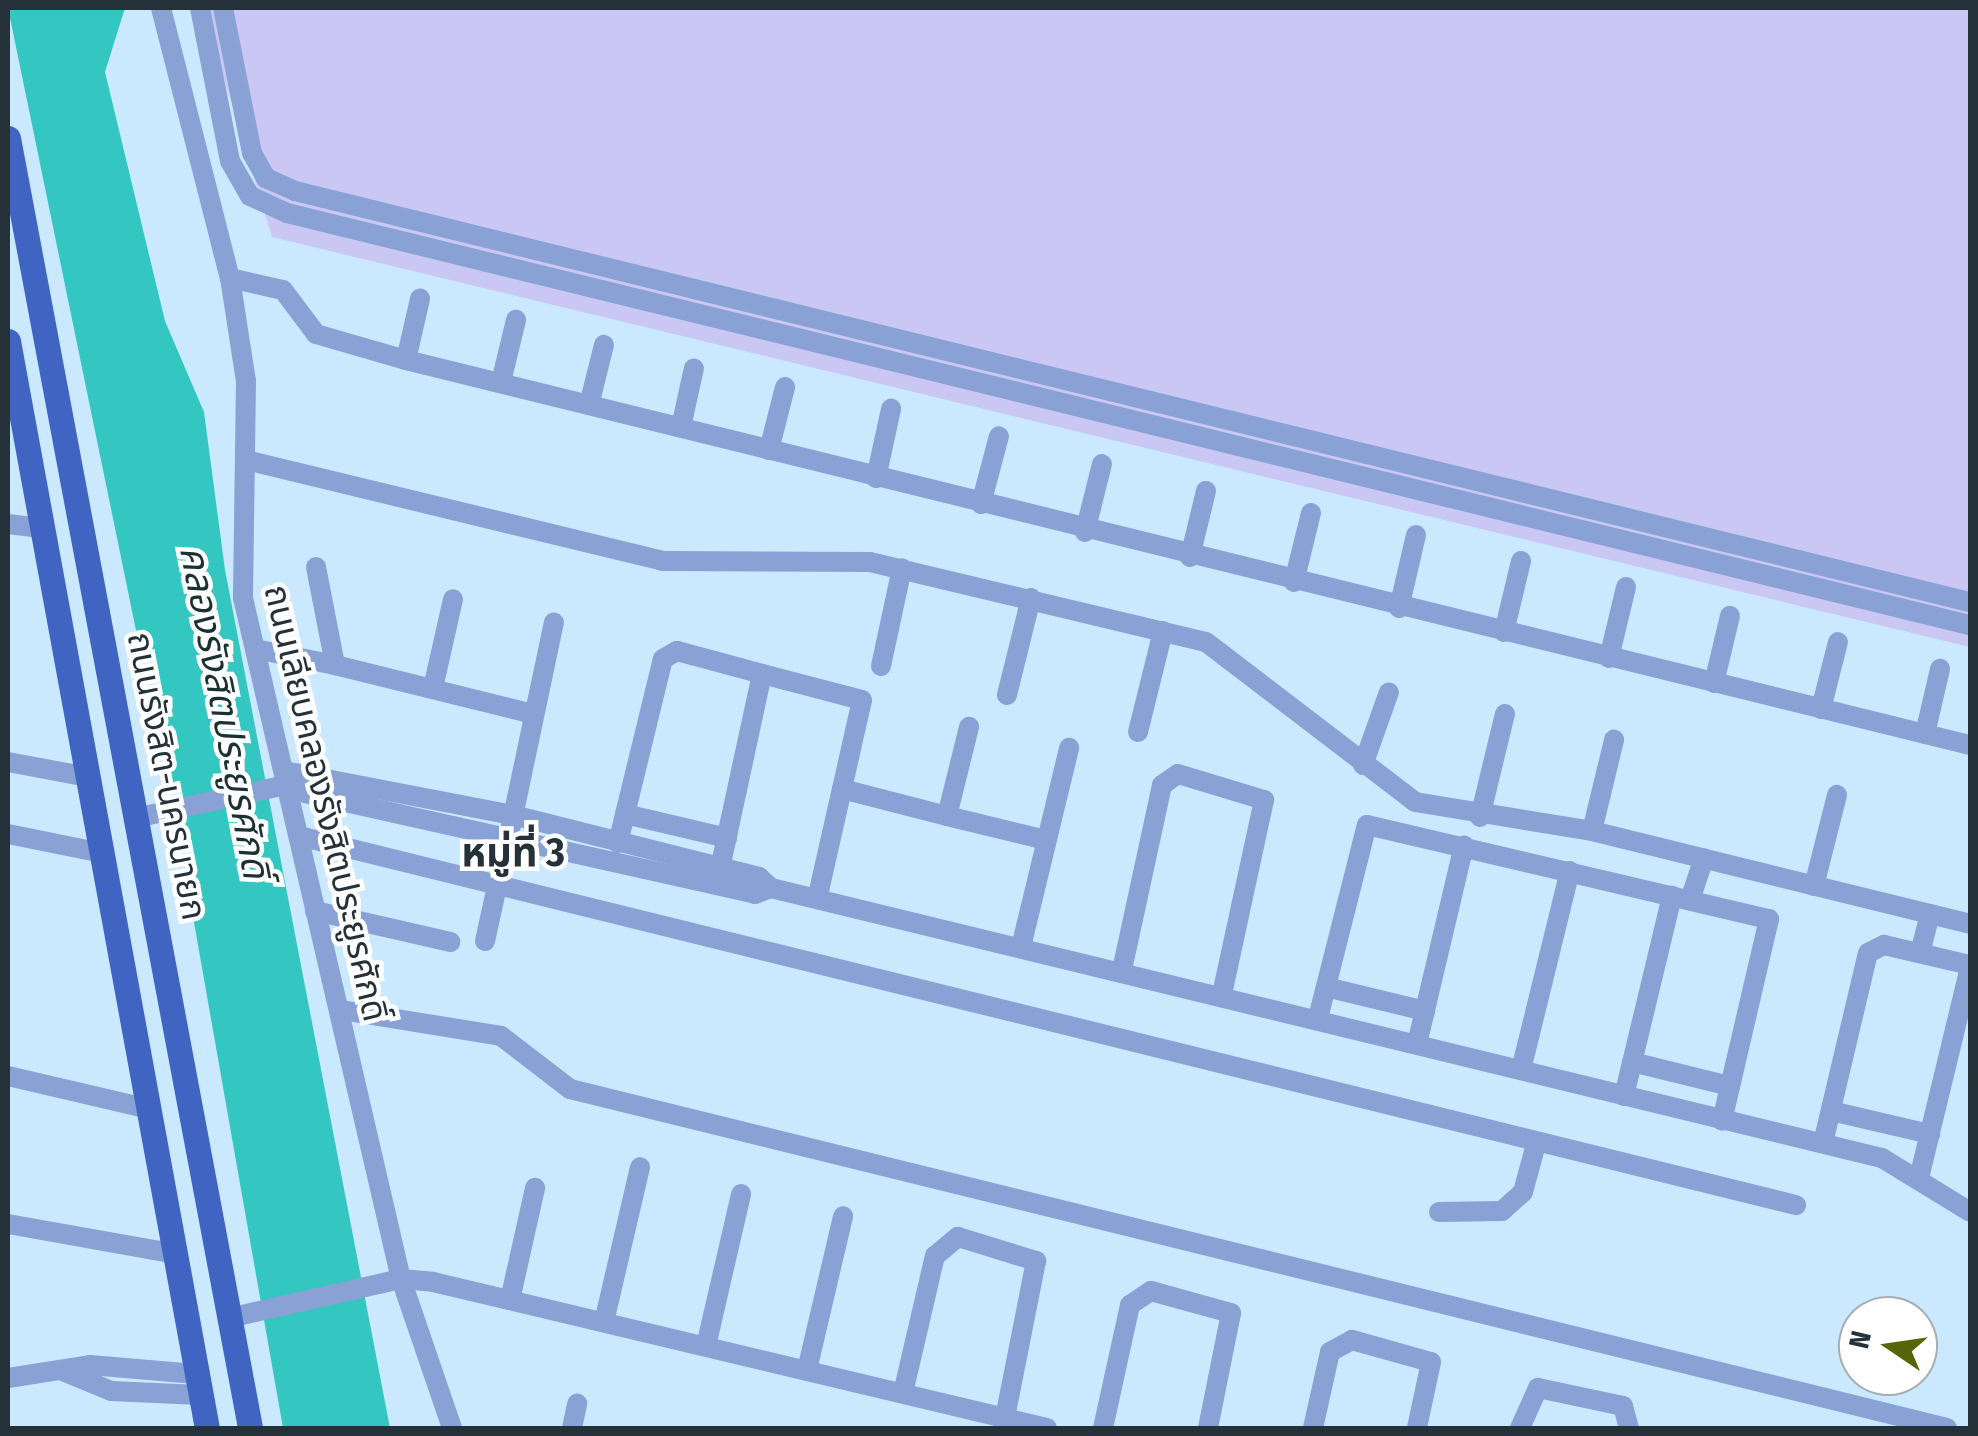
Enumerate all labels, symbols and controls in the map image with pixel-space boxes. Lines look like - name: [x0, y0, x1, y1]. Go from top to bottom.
- water label: คลองรังสิตประยูรศักดิ์: [169, 542, 279, 882]
- street label: ถนนเลียบคลองรังสิตประยูรศักดิ์: [255, 581, 397, 1025]
- street label: ถนนรังสิต-นครนายก: [118, 628, 216, 924]
- district label: หมู่ที่ 3: [461, 829, 565, 877]
- north arrow: [1838, 1296, 1938, 1396]
- text: N: [1842, 1328, 1878, 1351]

